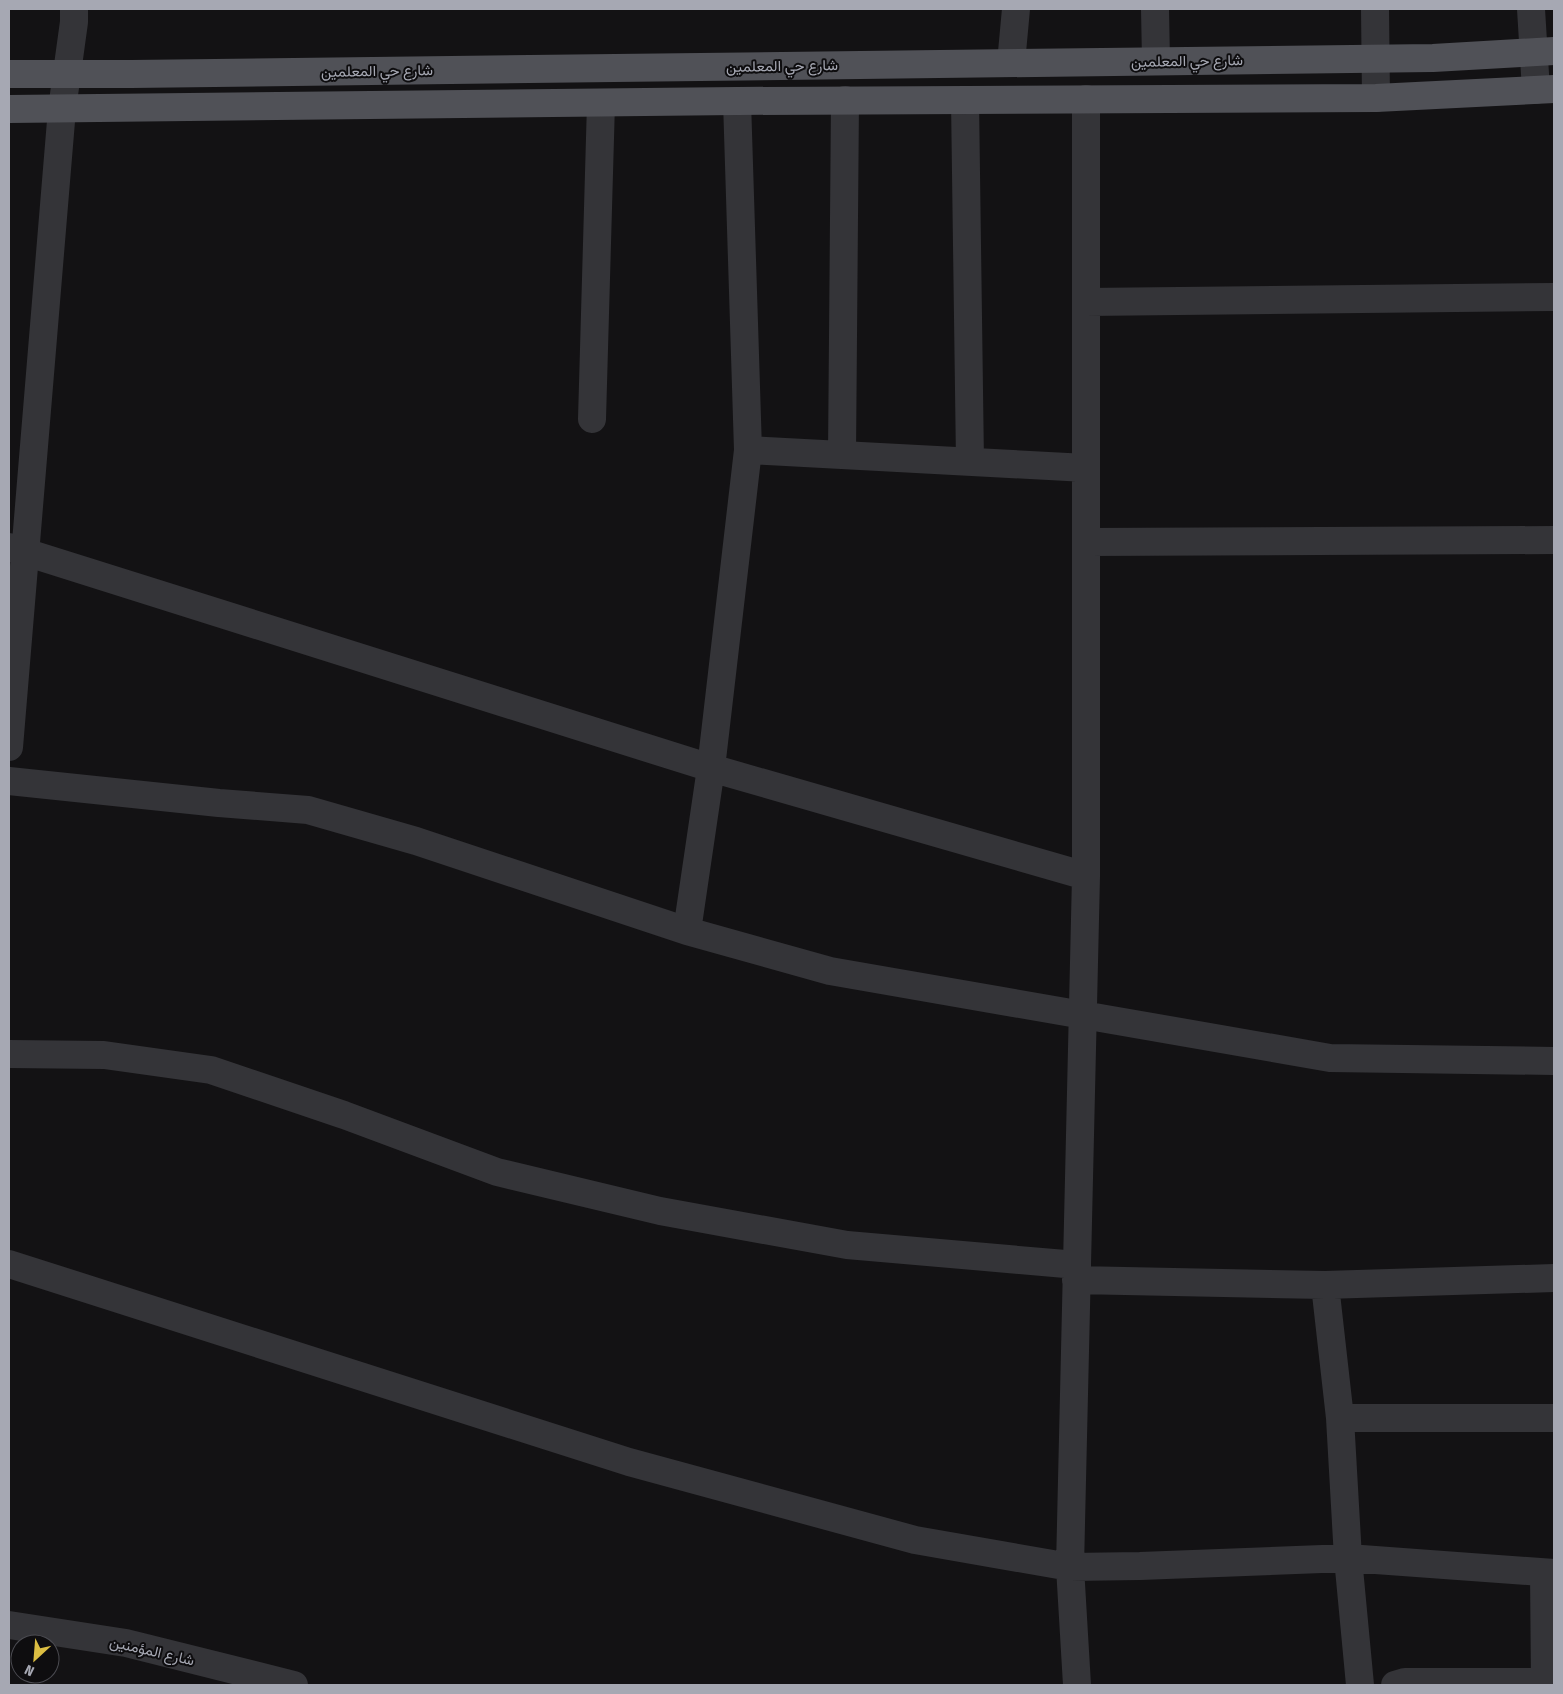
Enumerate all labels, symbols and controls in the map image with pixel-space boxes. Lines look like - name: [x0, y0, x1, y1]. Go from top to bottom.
- street label: شارع حي المعلمين: [1131, 51, 1243, 75]
- street label: شارع حي المعلمين: [726, 56, 838, 80]
- street label: شارع حي المعلمين: [321, 61, 433, 85]
- street label: شارع المؤمنين: [107, 1632, 196, 1671]
- north arrow: [10, 1634, 60, 1684]
- text: N: [22, 1661, 37, 1680]

